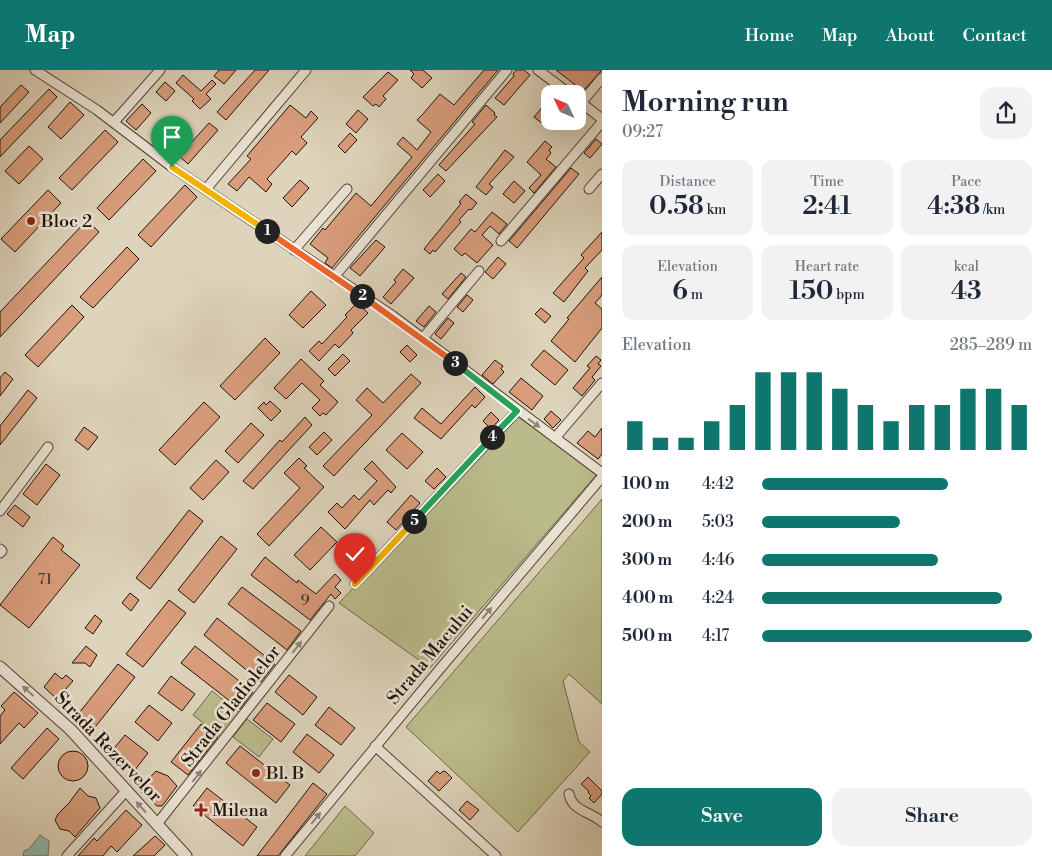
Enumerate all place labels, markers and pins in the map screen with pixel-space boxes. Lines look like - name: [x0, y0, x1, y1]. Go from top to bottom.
- pin: [151, 116, 193, 167]
- place label: Bloc 2: [40, 210, 92, 233]
- marker: Bloc 2: [25, 215, 37, 227]
- pin: 1: [254, 218, 280, 244]
- pin: 2: [350, 284, 374, 308]
- pin: 3: [442, 350, 468, 376]
- pin: 4: [480, 424, 504, 450]
- pin: 5: [402, 508, 426, 534]
- pin: [334, 533, 376, 584]
- place label: Bl. B: [265, 762, 304, 785]
- marker: Bl. B: [250, 767, 262, 779]
- place label: Milena: [212, 799, 269, 822]
- marker: Milena: [194, 803, 208, 817]

